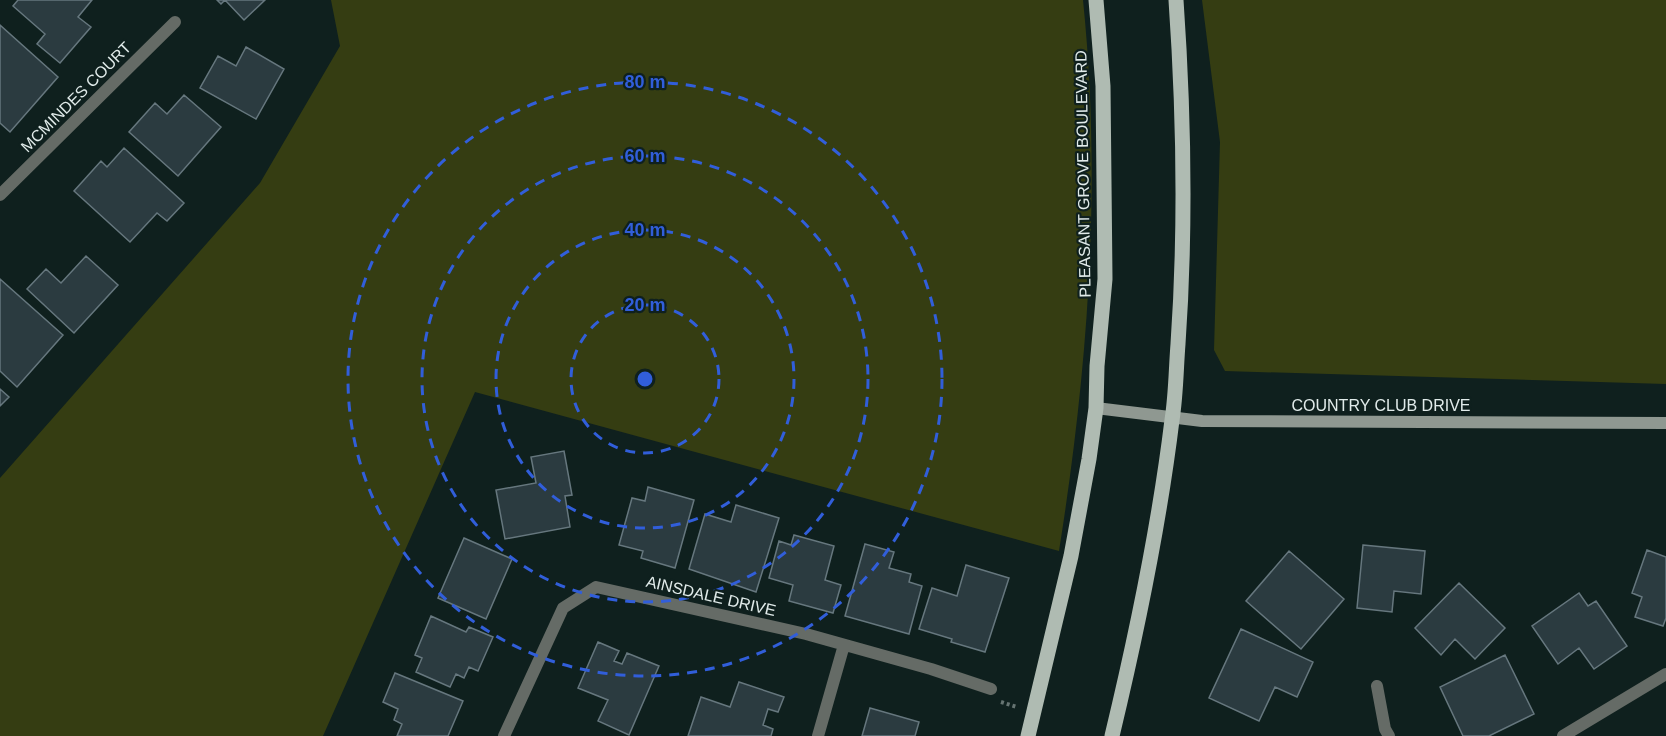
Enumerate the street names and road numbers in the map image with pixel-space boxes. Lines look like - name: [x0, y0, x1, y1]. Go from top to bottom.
- street label: MCMINDES COURT: [18, 38, 135, 155]
- street label: PLEASANT GROVE BOULEVARD: [1072, 50, 1094, 298]
- street label: COUNTRY CLUB DRIVE: [1292, 397, 1471, 414]
- street label: AINSDALE DRIVE: [645, 573, 777, 619]

